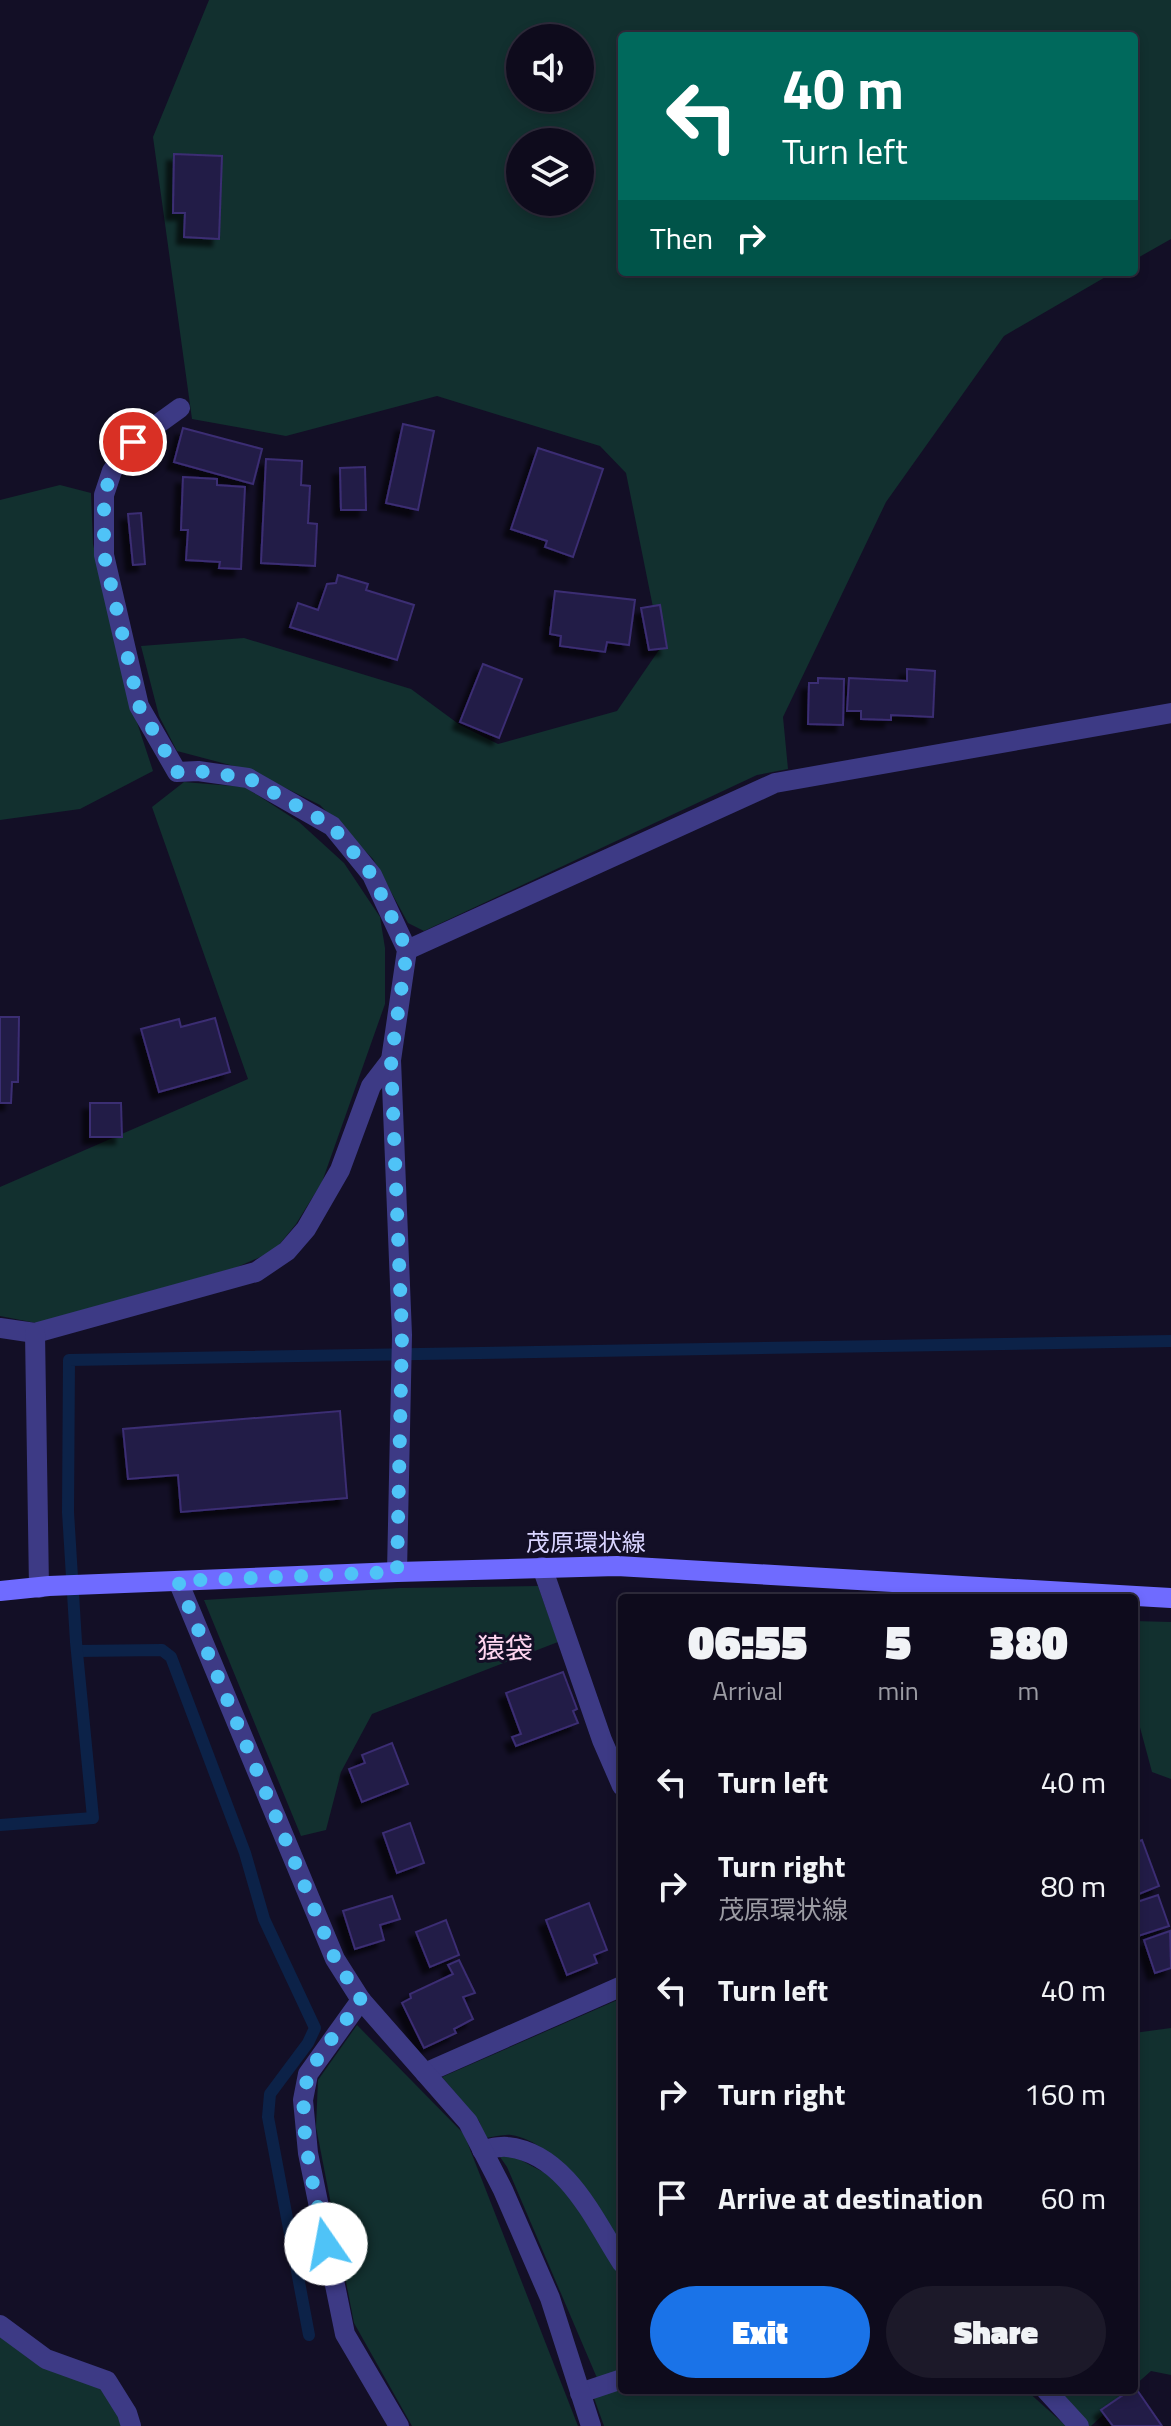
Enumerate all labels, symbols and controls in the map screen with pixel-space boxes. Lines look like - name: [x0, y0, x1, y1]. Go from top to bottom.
- map controls: [506, 24, 594, 216]
- button: sound: [506, 24, 594, 112]
- text: 40 m: [782, 46, 904, 131]
- icon: left: [650, 64, 754, 168]
- text: Turn left: [782, 123, 908, 178]
- button: layers: [506, 128, 594, 216]
- text: Then: [650, 215, 713, 261]
- icon: right: [729, 216, 773, 260]
- pin: [99, 408, 167, 476]
- icon: arrive: [111, 420, 155, 464]
- street label: 茂原環状線: [526, 1524, 646, 1560]
- text: 06:55: [688, 1605, 807, 1678]
- text: 5: [885, 1605, 911, 1678]
- text: 380: [989, 1605, 1068, 1678]
- district label: 猿袋: [477, 1626, 533, 1669]
- text: Arrival: [712, 1671, 783, 1710]
- text: min: [877, 1671, 919, 1710]
- text: m: [1018, 1671, 1039, 1710]
- text: Turn left: [718, 1759, 828, 1805]
- text: 40 m: [1041, 1759, 1106, 1805]
- icon: left: [650, 1760, 694, 1804]
- text: Turn right: [718, 1843, 846, 1889]
- text: 80 m: [1041, 1863, 1106, 1909]
- icon: right: [650, 1864, 694, 1908]
- text: 茂原環状線: [718, 1890, 848, 1929]
- text: Turn left: [718, 1967, 828, 2013]
- text: 40 m: [1041, 1967, 1106, 2013]
- icon: left: [650, 1968, 694, 2012]
- text: Turn right: [718, 2071, 846, 2117]
- text: 160 m: [1024, 2071, 1106, 2117]
- icon: right: [650, 2072, 694, 2116]
- text: Arrive at destination: [718, 2175, 983, 2221]
- text: 60 m: [1041, 2175, 1106, 2221]
- icon: arrive: [650, 2176, 694, 2220]
- position arrow: [284, 2202, 368, 2286]
- button: Exit: [650, 2286, 870, 2378]
- button: Share: [886, 2286, 1106, 2378]

